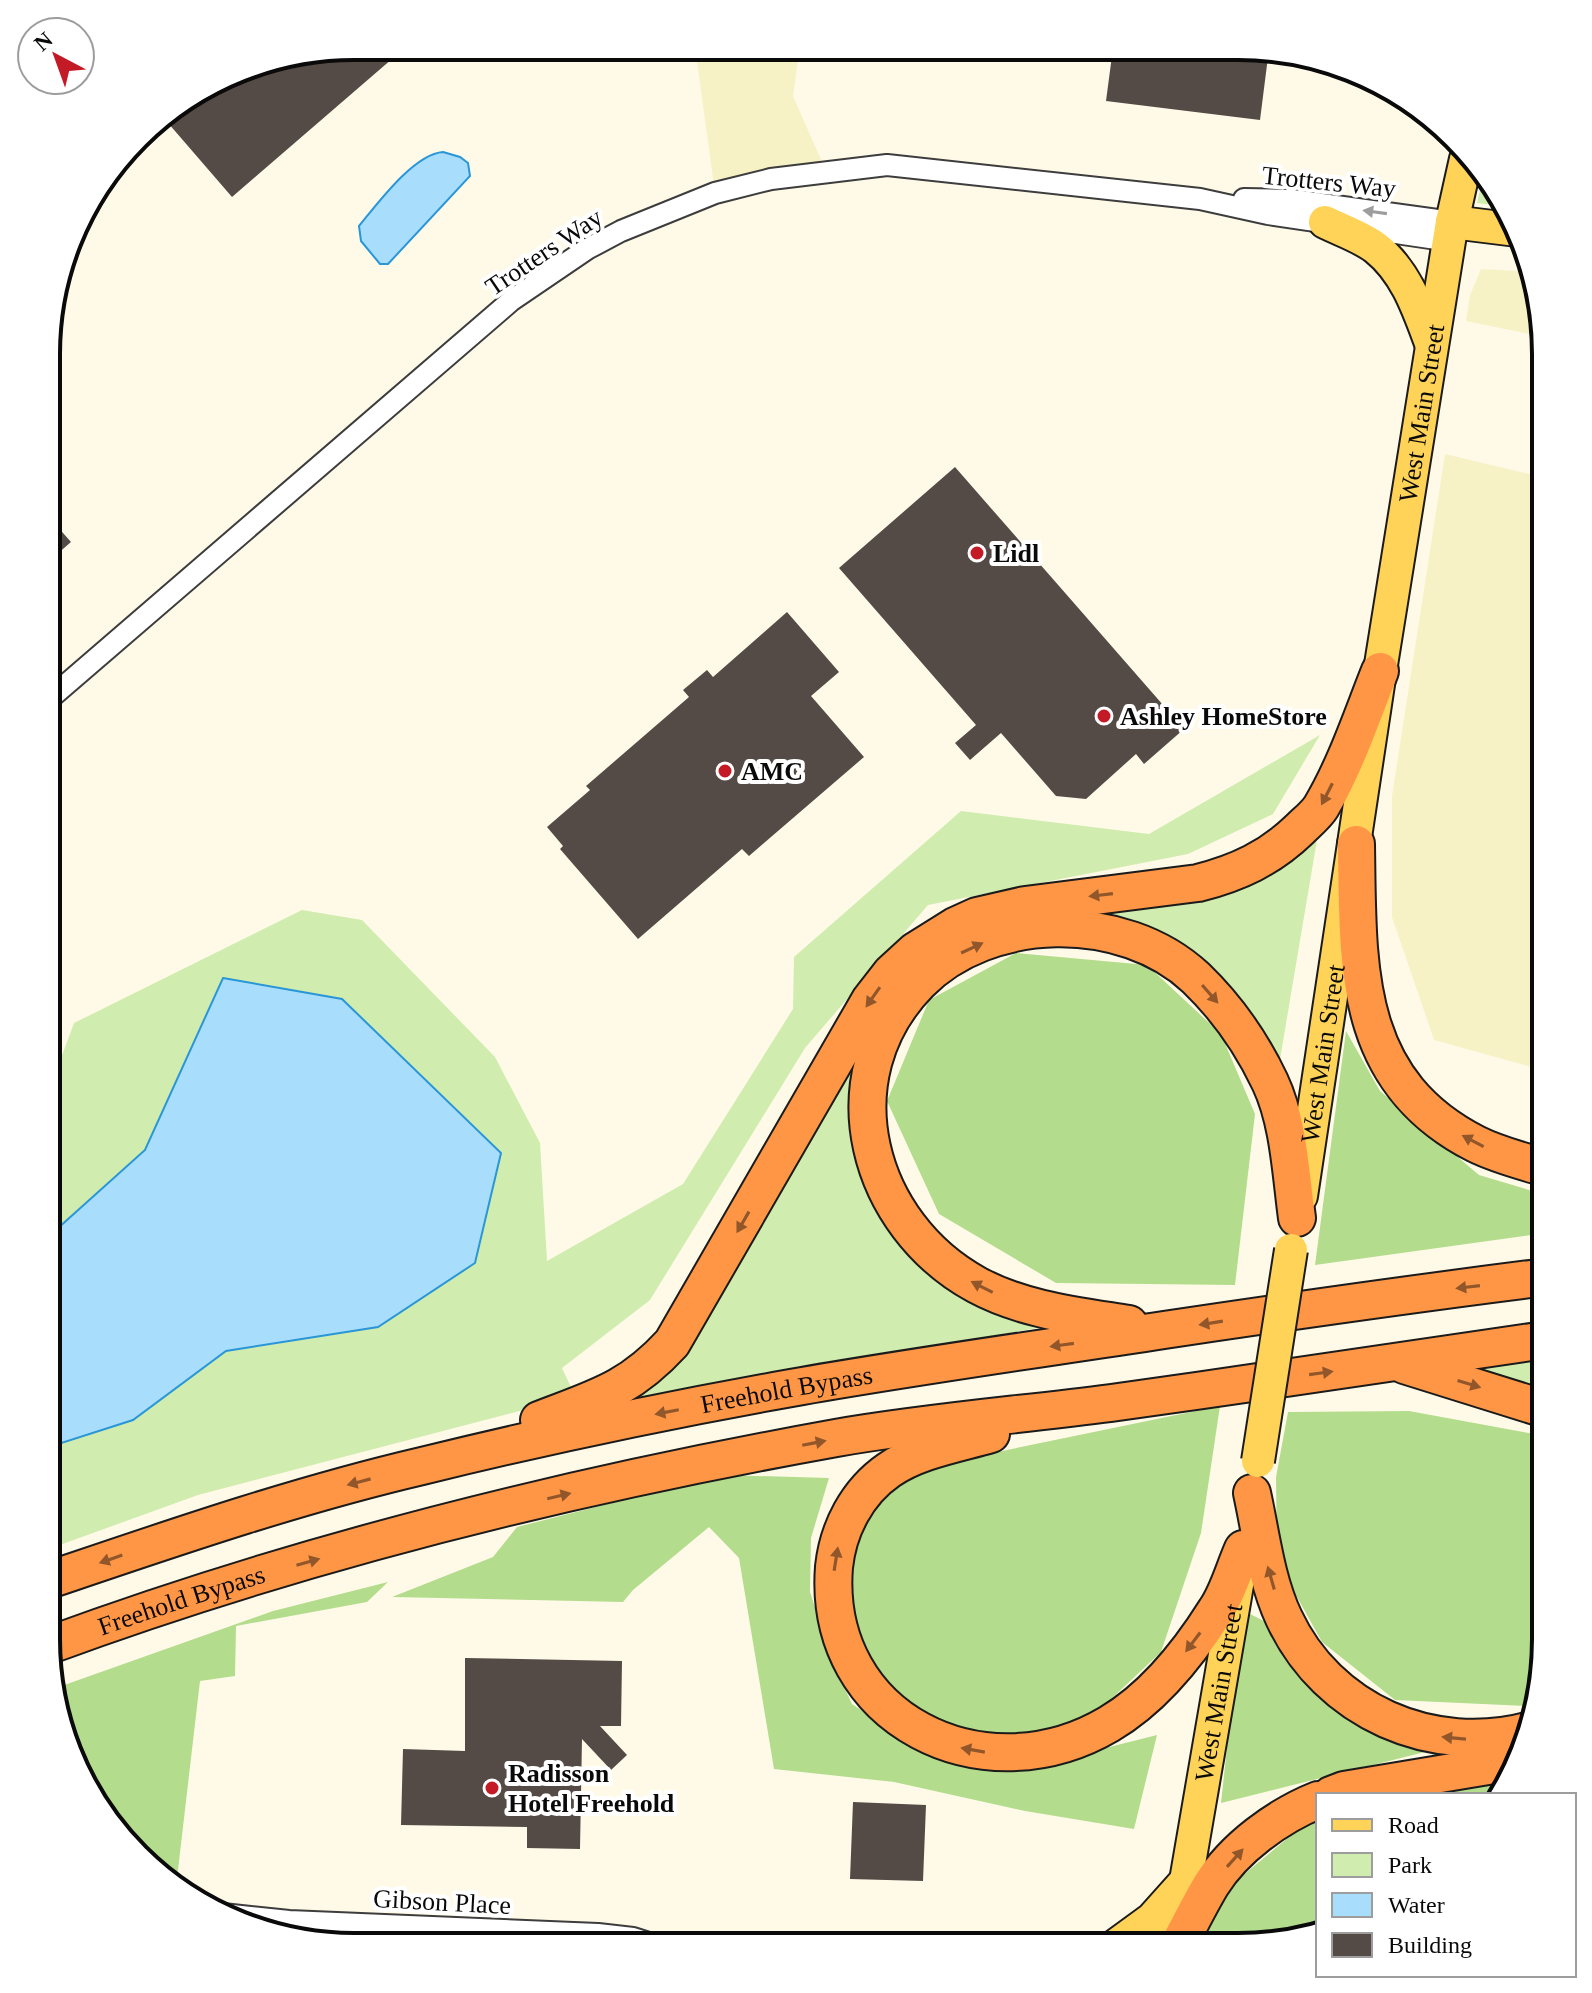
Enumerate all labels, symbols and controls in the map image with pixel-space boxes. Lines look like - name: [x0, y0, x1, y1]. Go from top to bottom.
- north arrow: [16, 16, 96, 96]
- text: N: [29, 27, 57, 56]
- street label: Trotters Way: [1261, 161, 1397, 203]
- street label: Trotters Way: [480, 202, 608, 302]
- one-way arrow: [1362, 205, 1387, 218]
- street label: West Main Street: [1393, 321, 1450, 504]
- place label: Lidl: [993, 539, 1039, 568]
- marker: Lidl: [968, 544, 986, 562]
- place label: Ashley HomeStore: [1120, 702, 1327, 731]
- marker: Ashley HomeStore: [1095, 707, 1113, 725]
- place label: AMC: [741, 757, 803, 786]
- marker: AMC: [716, 762, 734, 780]
- one-way arrow: [1320, 783, 1334, 806]
- one-way arrow: [1088, 889, 1113, 902]
- one-way arrow: [961, 941, 984, 955]
- street label: West Main Street: [1295, 962, 1350, 1145]
- one-way arrow: [1201, 985, 1219, 1004]
- one-way arrow: [866, 987, 881, 1008]
- one-way arrow: [1461, 1134, 1484, 1147]
- one-way arrow: [736, 1211, 750, 1233]
- one-way arrow: [971, 1280, 994, 1294]
- one-way arrow: [1455, 1280, 1480, 1293]
- one-way arrow: [1198, 1317, 1223, 1330]
- one-way arrow: [1049, 1339, 1074, 1352]
- street label: Freehold Bypass: [698, 1360, 875, 1419]
- one-way arrow: [1308, 1366, 1333, 1379]
- one-way arrow: [1458, 1378, 1482, 1391]
- one-way arrow: [655, 1407, 680, 1419]
- one-way arrow: [801, 1436, 826, 1448]
- one-way arrow: [347, 1476, 372, 1488]
- one-way arrow: [547, 1489, 572, 1501]
- one-way arrow: [830, 1547, 843, 1572]
- one-way arrow: [99, 1553, 123, 1565]
- one-way arrow: [296, 1555, 320, 1568]
- street label: Freehold Bypass: [94, 1559, 268, 1641]
- one-way arrow: [1264, 1566, 1277, 1590]
- street label: West Main Street: [1189, 1601, 1248, 1784]
- one-way arrow: [1185, 1632, 1201, 1652]
- one-way arrow: [1441, 1731, 1466, 1744]
- one-way arrow: [960, 1743, 985, 1755]
- place label: Radisson Hotel Freehold: [508, 1759, 675, 1818]
- marker: Radisson Hotel Freehold: [483, 1779, 501, 1797]
- legend: [1316, 1793, 1576, 1977]
- text: Road: [1388, 1812, 1439, 1838]
- one-way arrow: [1225, 1848, 1243, 1867]
- text: Park: [1388, 1852, 1432, 1878]
- street label: Gibson Place: [372, 1884, 512, 1920]
- text: Water: [1388, 1892, 1445, 1918]
- text: Building: [1388, 1932, 1472, 1958]

